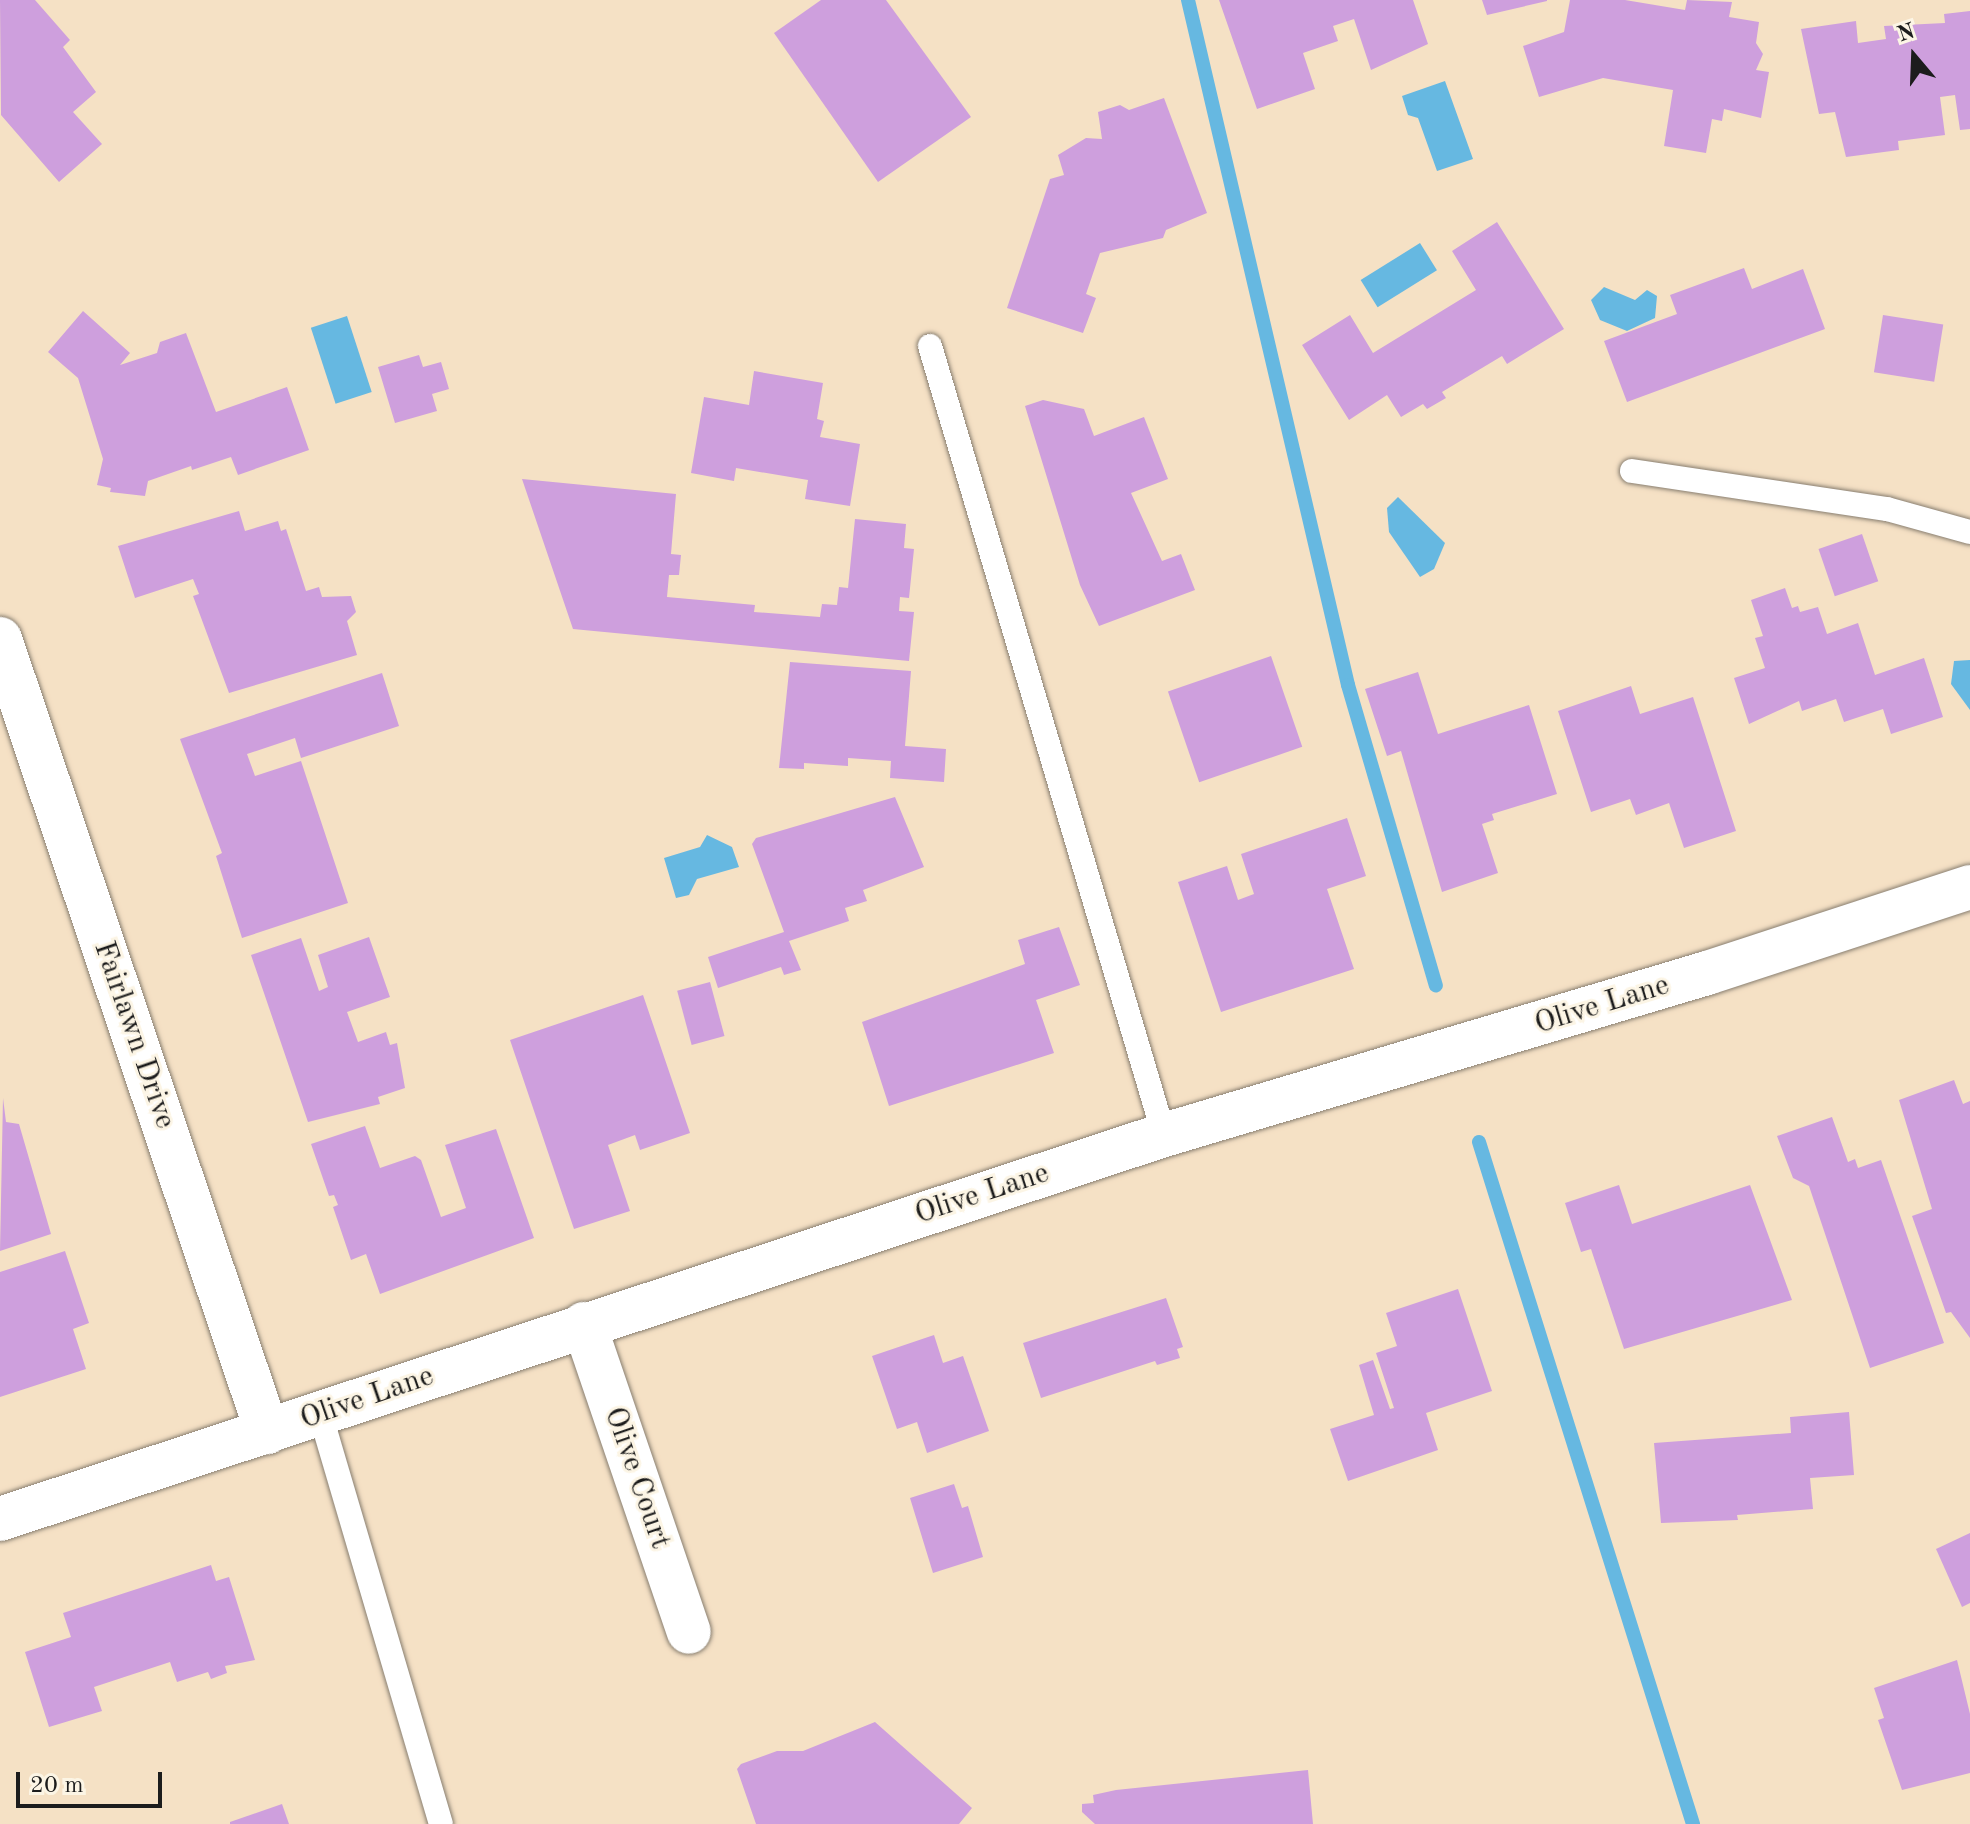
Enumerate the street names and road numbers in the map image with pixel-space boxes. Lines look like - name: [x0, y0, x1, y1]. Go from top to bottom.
- street label: Fairlawn Drive: [85, 937, 183, 1133]
- street label: Olive Lane: [1530, 967, 1674, 1043]
- street label: Olive Lane: [910, 1155, 1054, 1233]
- street label: Olive Lane: [296, 1358, 438, 1438]
- street label: Olive Court: [596, 1402, 678, 1554]

